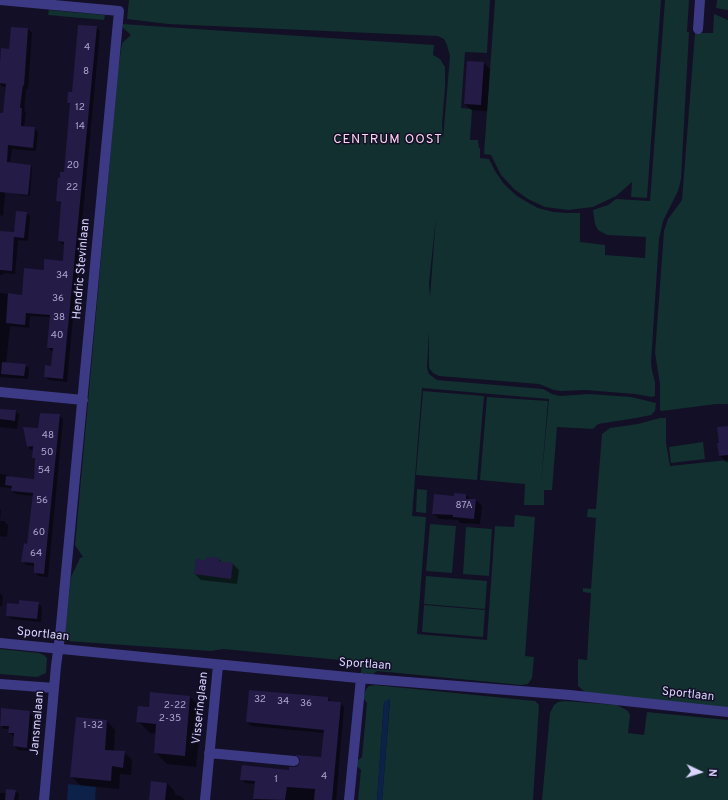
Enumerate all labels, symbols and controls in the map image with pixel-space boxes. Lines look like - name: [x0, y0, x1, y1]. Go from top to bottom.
- house number: 4: [84, 42, 90, 54]
- house number: 8: [83, 66, 89, 78]
- house number: 12: [75, 102, 85, 114]
- house number: 14: [75, 121, 85, 133]
- district label: CENTRUM OOST: [333, 132, 443, 148]
- house number: 20: [67, 160, 79, 172]
- house number: 22: [66, 182, 78, 194]
- street label: Hendric Stevinlaan: [70, 218, 94, 320]
- house number: 34: [56, 270, 68, 282]
- house number: 36: [52, 293, 64, 305]
- house number: 38: [53, 312, 65, 324]
- house number: 40: [51, 330, 63, 342]
- house number: 48: [42, 430, 54, 442]
- house number: 50: [41, 447, 53, 459]
- house number: 54: [38, 465, 50, 477]
- house number: 56: [36, 495, 48, 507]
- house number: 87A: [456, 500, 472, 512]
- house number: 60: [33, 527, 45, 539]
- house number: 64: [30, 548, 42, 560]
- street label: Sportlaan: [16, 625, 70, 645]
- street label: Sportlaan: [338, 656, 392, 674]
- street label: Visseringlaan: [190, 671, 212, 745]
- street label: Sportlaan: [661, 685, 715, 705]
- street label: Jansmalaan: [28, 690, 48, 756]
- house number: 32: [254, 694, 266, 706]
- house number: 34: [277, 696, 289, 708]
- house number: 36: [300, 698, 312, 710]
- house number: 2-22: [164, 700, 186, 712]
- house number: 2-35: [159, 713, 181, 725]
- house number: 1-32: [83, 720, 103, 732]
- north arrow: [680, 752, 720, 792]
- text: N: [705, 768, 719, 777]
- house number: 4: [321, 771, 327, 783]
- house number: 1: [274, 774, 278, 786]

